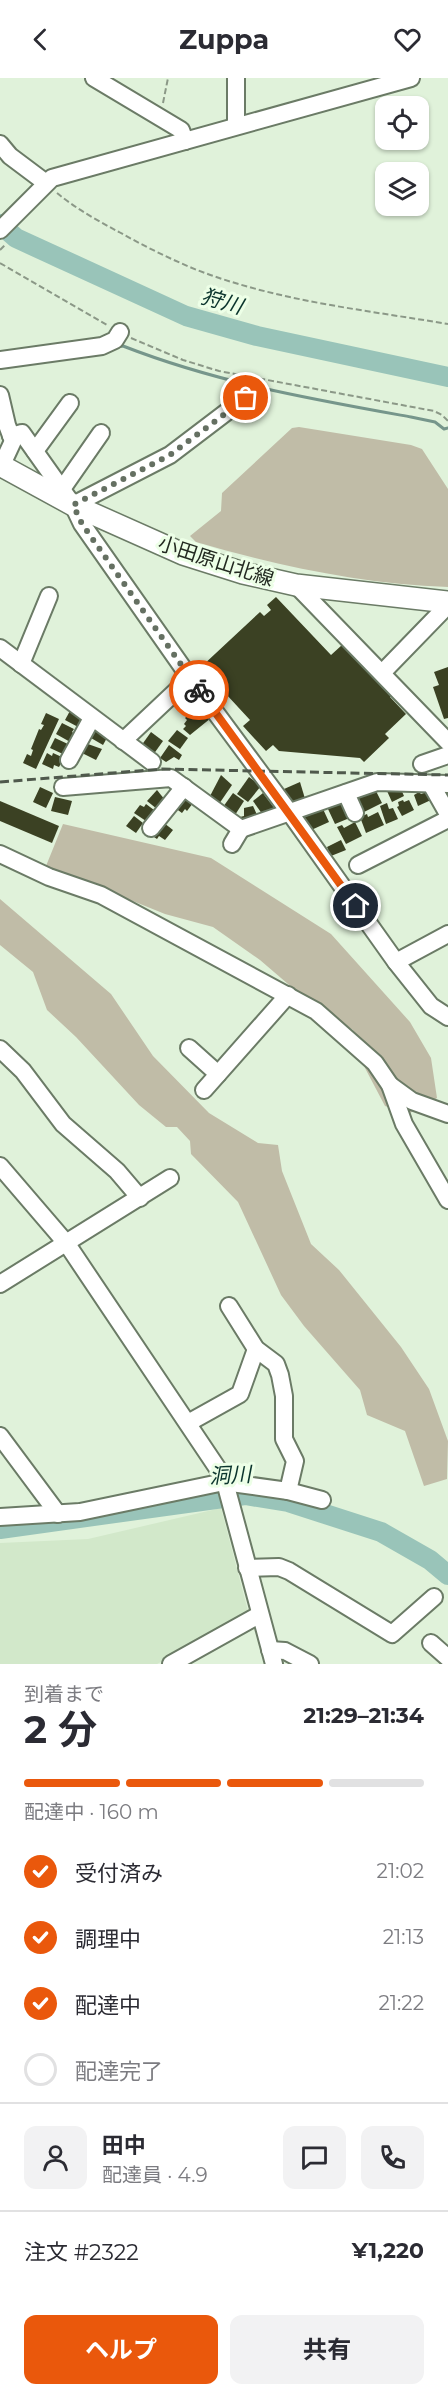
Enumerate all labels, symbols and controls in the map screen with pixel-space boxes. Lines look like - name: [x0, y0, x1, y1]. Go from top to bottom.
- icon: back: [24, 23, 57, 56]
- text: Zuppa: [179, 23, 269, 56]
- icon: heart: [391, 23, 424, 56]
- map controls: [375, 96, 429, 216]
- button: locate: [375, 96, 429, 150]
- button: layers: [375, 162, 429, 216]
- water label: 狩川: [198, 283, 248, 319]
- pin: [220, 372, 271, 423]
- icon: bag: [229, 381, 262, 414]
- street label: 小田原山北線: [155, 531, 277, 591]
- courier: [169, 660, 229, 720]
- icon: bike: [183, 674, 216, 707]
- pin: [330, 880, 381, 931]
- icon: home: [339, 889, 372, 922]
- water label: 洞川: [208, 1461, 254, 1489]
- text: 到着まで: [24, 1682, 104, 1706]
- text: 21:29–21:34: [303, 1702, 424, 1729]
- text: 2 分: [24, 1705, 97, 1753]
- text: 配達中 · 160 m: [24, 1800, 159, 1824]
- icon: check: [24, 1855, 57, 1888]
- text: 21:02: [377, 1859, 424, 1883]
- text: 受付済み: [75, 1860, 163, 1887]
- icon: check: [24, 1921, 57, 1954]
- text: 21:13: [383, 1925, 424, 1949]
- text: 調理中: [75, 1926, 141, 1953]
- icon: check: [24, 1987, 57, 2020]
- text: 21:22: [378, 1991, 424, 2015]
- text: 配達中: [75, 1992, 141, 2019]
- text: 配達完了: [75, 2058, 163, 2085]
- button: person: [24, 2126, 87, 2189]
- button: chat: [283, 2126, 346, 2189]
- button: phone: [361, 2126, 424, 2189]
- text: 田中: [102, 2132, 146, 2159]
- text: 配達員 · 4.9: [102, 2163, 208, 2187]
- text: ¥1,220: [352, 2237, 424, 2264]
- text: 注文 #2322: [24, 2239, 139, 2266]
- button: ヘルプ: [24, 2315, 218, 2384]
- button: 共有: [230, 2315, 424, 2384]

